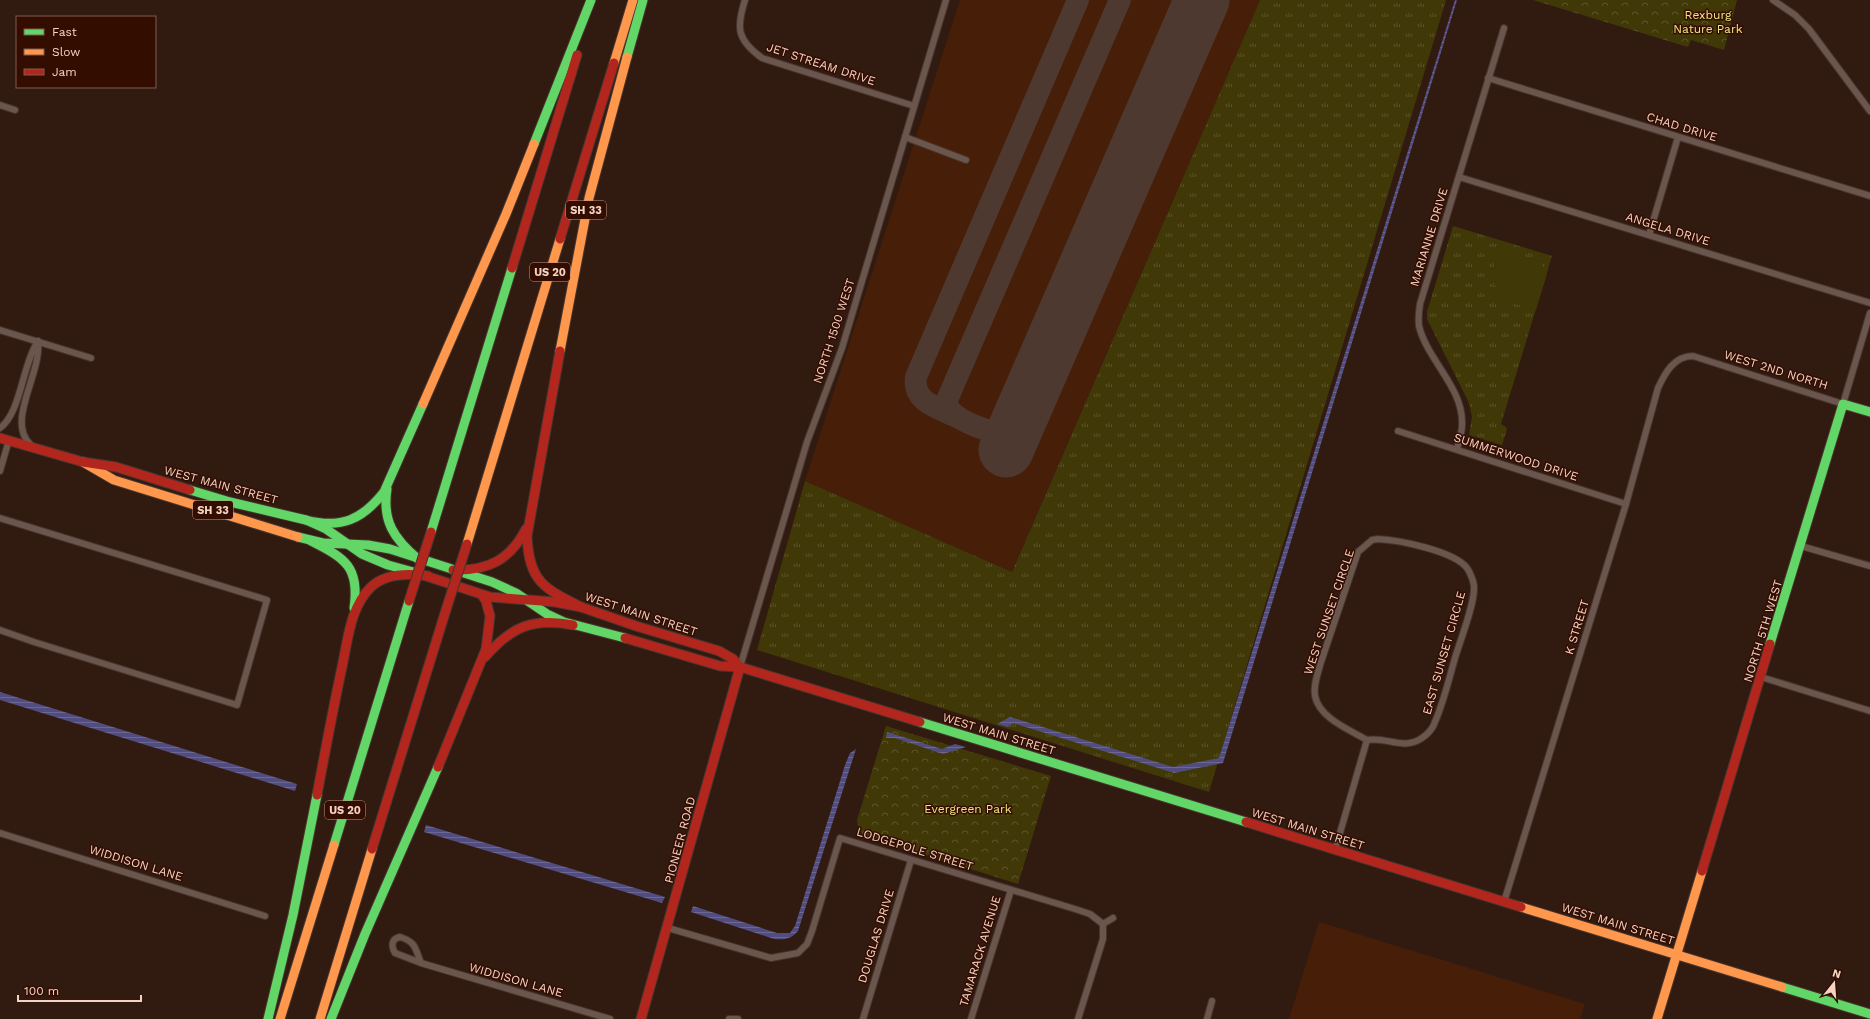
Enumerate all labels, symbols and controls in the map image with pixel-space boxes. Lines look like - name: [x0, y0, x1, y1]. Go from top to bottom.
- park label: Rexburg Nature Park: [1673, 8, 1743, 36]
- legend: [16, 16, 156, 88]
- text: Fast: [52, 25, 77, 39]
- street label: JET STREAM DRIVE: [765, 40, 877, 88]
- text: Slow: [52, 45, 80, 59]
- text: Jam: [52, 65, 77, 79]
- street label: CHAD DRIVE: [1645, 110, 1719, 145]
- street label: MARIANNE DRIVE: [1407, 186, 1451, 288]
- road number: SH 33: [566, 201, 606, 219]
- street label: ANGELA DRIVE: [1624, 210, 1712, 249]
- road number: US 20: [530, 263, 570, 281]
- street label: NORTH 1500 WEST: [810, 277, 858, 385]
- street label: WEST 2ND NORTH: [1722, 348, 1830, 392]
- street label: SUMMERWOOD DRIVE: [1452, 430, 1580, 484]
- street label: WEST MAIN STREET: [163, 463, 279, 507]
- road number: SH 33: [193, 501, 233, 519]
- street label: WEST SUNSET CIRCLE: [1301, 547, 1357, 677]
- street label: NORTH 5TH WEST: [1741, 578, 1785, 684]
- street label: WEST MAIN STREET: [583, 589, 699, 639]
- street label: EAST SUNSET CIRCLE: [1420, 589, 1468, 716]
- street label: K STREET: [1562, 598, 1592, 656]
- street label: WEST MAIN STREET: [941, 710, 1057, 758]
- street label: PIONEER ROAD: [662, 795, 698, 885]
- road number: US 20: [325, 801, 365, 819]
- park label: Evergreen Park: [924, 802, 1012, 816]
- street label: WEST MAIN STREET: [1250, 805, 1366, 853]
- street label: LODGEPOLE STREET: [855, 825, 975, 873]
- street label: WIDDISON LANE: [88, 842, 185, 884]
- street label: DOUGLAS DRIVE: [855, 887, 897, 985]
- street label: TAMARACK AVENUE: [956, 894, 1004, 1008]
- street label: WEST MAIN STREET: [1560, 900, 1676, 948]
- street label: WIDDISON LANE: [467, 960, 565, 1000]
- north arrow: [1814, 963, 1854, 1003]
- text: N: [1831, 967, 1843, 981]
- scale bar: [18, 977, 141, 1003]
- text: 100 m: [24, 984, 59, 998]

